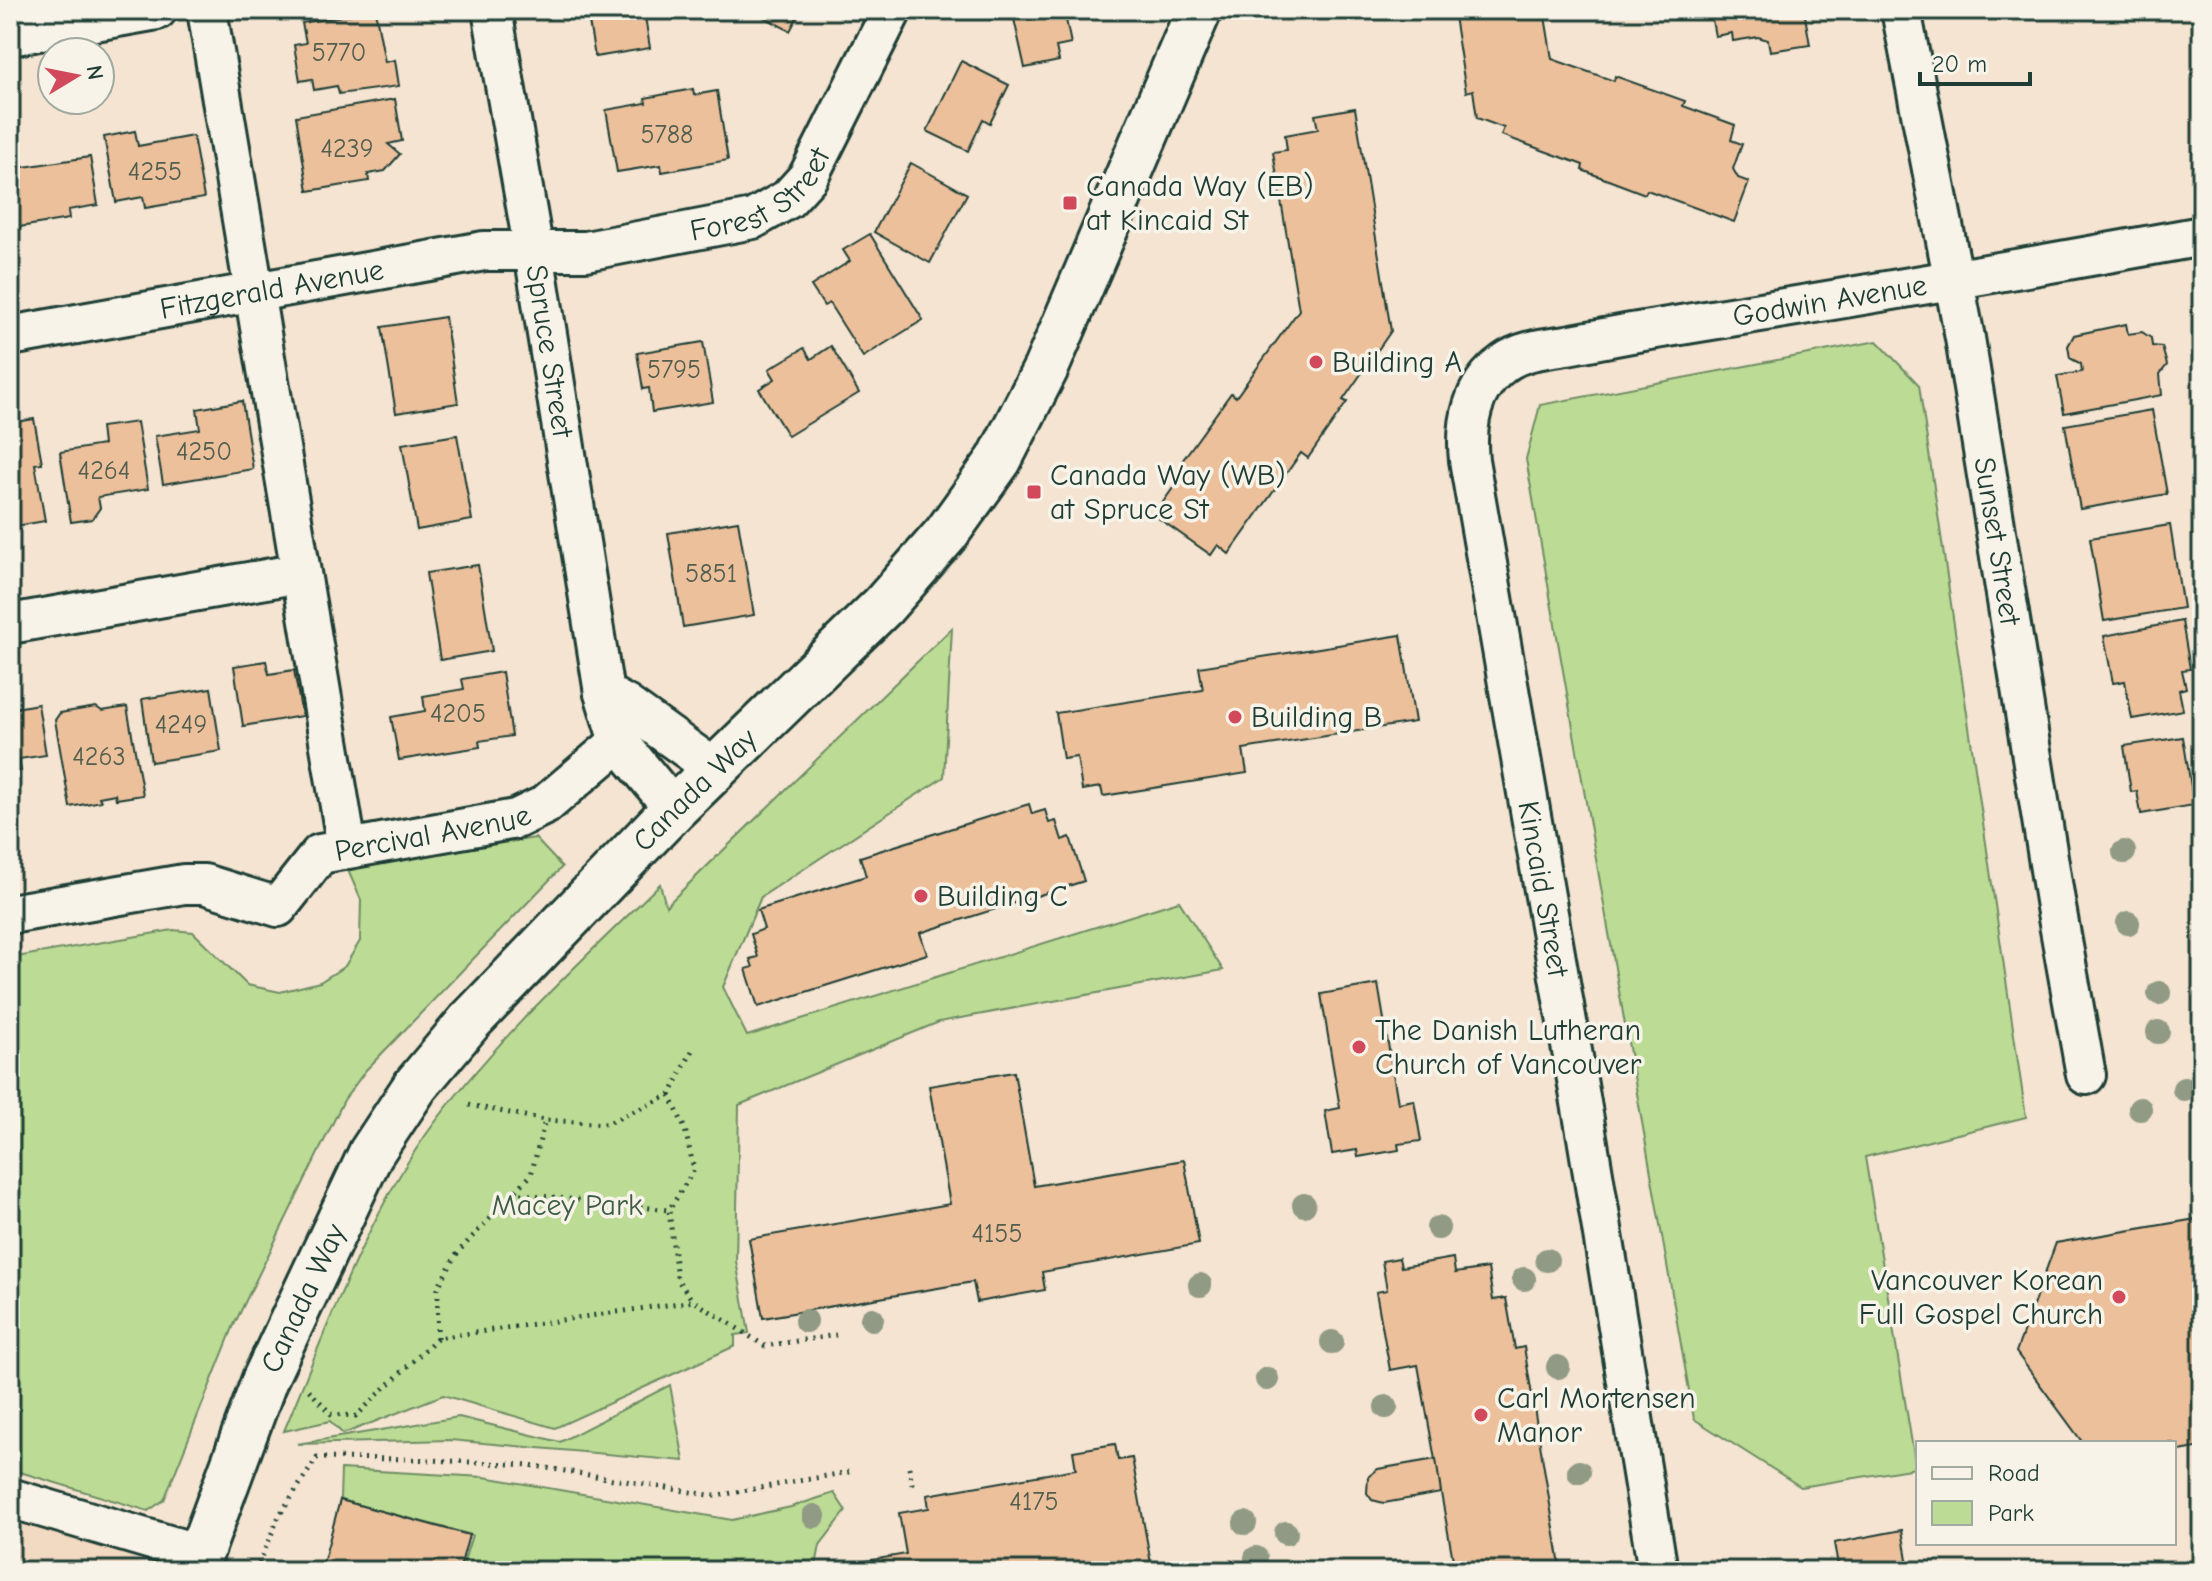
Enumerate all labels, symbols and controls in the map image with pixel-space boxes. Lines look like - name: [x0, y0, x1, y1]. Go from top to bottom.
- north arrow: [36, 36, 116, 116]
- scale bar: [1920, 36, 2030, 86]
- house number: 5770: [312, 38, 366, 68]
- text: 20 m: [1932, 50, 1987, 78]
- text: N: [81, 63, 109, 82]
- house number: 5788: [640, 120, 694, 150]
- house number: 4239: [320, 134, 374, 164]
- street label: Forest Street: [687, 141, 838, 248]
- house number: 4255: [128, 157, 182, 187]
- place label: Canada Way (EB) at Kincaid St: [1086, 169, 1314, 238]
- marker: Canada Way (EB) at Kincaid St: [1061, 194, 1079, 212]
- street label: Fitzgerald Avenue: [157, 252, 386, 326]
- street label: Spruce Street: [519, 262, 581, 441]
- street label: Godwin Avenue: [1730, 267, 1929, 334]
- place label: Building A: [1332, 345, 1462, 380]
- marker: Building A: [1307, 353, 1325, 371]
- house number: 5795: [647, 355, 701, 385]
- house number: 4250: [176, 437, 232, 467]
- street label: Sunset Street: [1967, 455, 2028, 629]
- house number: 4264: [78, 456, 130, 486]
- place label: Canada Way (WB) at Spruce St: [1050, 458, 1286, 527]
- marker: Canada Way (WB) at Spruce St: [1025, 483, 1043, 501]
- house number: 5851: [685, 559, 737, 589]
- house number: 4205: [430, 699, 486, 729]
- place label: Building B: [1251, 700, 1382, 735]
- marker: Building B: [1226, 708, 1244, 726]
- house number: 4249: [155, 710, 207, 740]
- street label: Canada Way: [625, 721, 764, 859]
- house number: 4263: [72, 742, 126, 772]
- street label: Percival Avenue: [332, 797, 537, 869]
- street label: Kincaid Street: [1510, 798, 1576, 981]
- place label: Building C: [937, 879, 1068, 914]
- marker: Building C: [912, 887, 930, 905]
- place label: The Danish Lutheran Church of Vancouver: [1375, 1013, 1642, 1082]
- marker: The Danish Lutheran Church of Vancouver: [1350, 1038, 1368, 1056]
- park label: Macey Park: [492, 1188, 643, 1223]
- street label: Canada Way: [253, 1218, 353, 1378]
- house number: 4155: [971, 1219, 1023, 1249]
- place label: Vancouver Korean Full Gospel Church: [1859, 1263, 2103, 1332]
- marker: Vancouver Korean Full Gospel Church: [2110, 1288, 2128, 1306]
- place label: Carl Mortensen Manor: [1497, 1381, 1696, 1450]
- marker: Carl Mortensen Manor: [1472, 1406, 1490, 1424]
- legend: [1916, 1441, 2176, 1545]
- text: Road: [1988, 1459, 2040, 1487]
- house number: 4175: [1009, 1487, 1059, 1517]
- text: Park: [1988, 1499, 2034, 1527]

